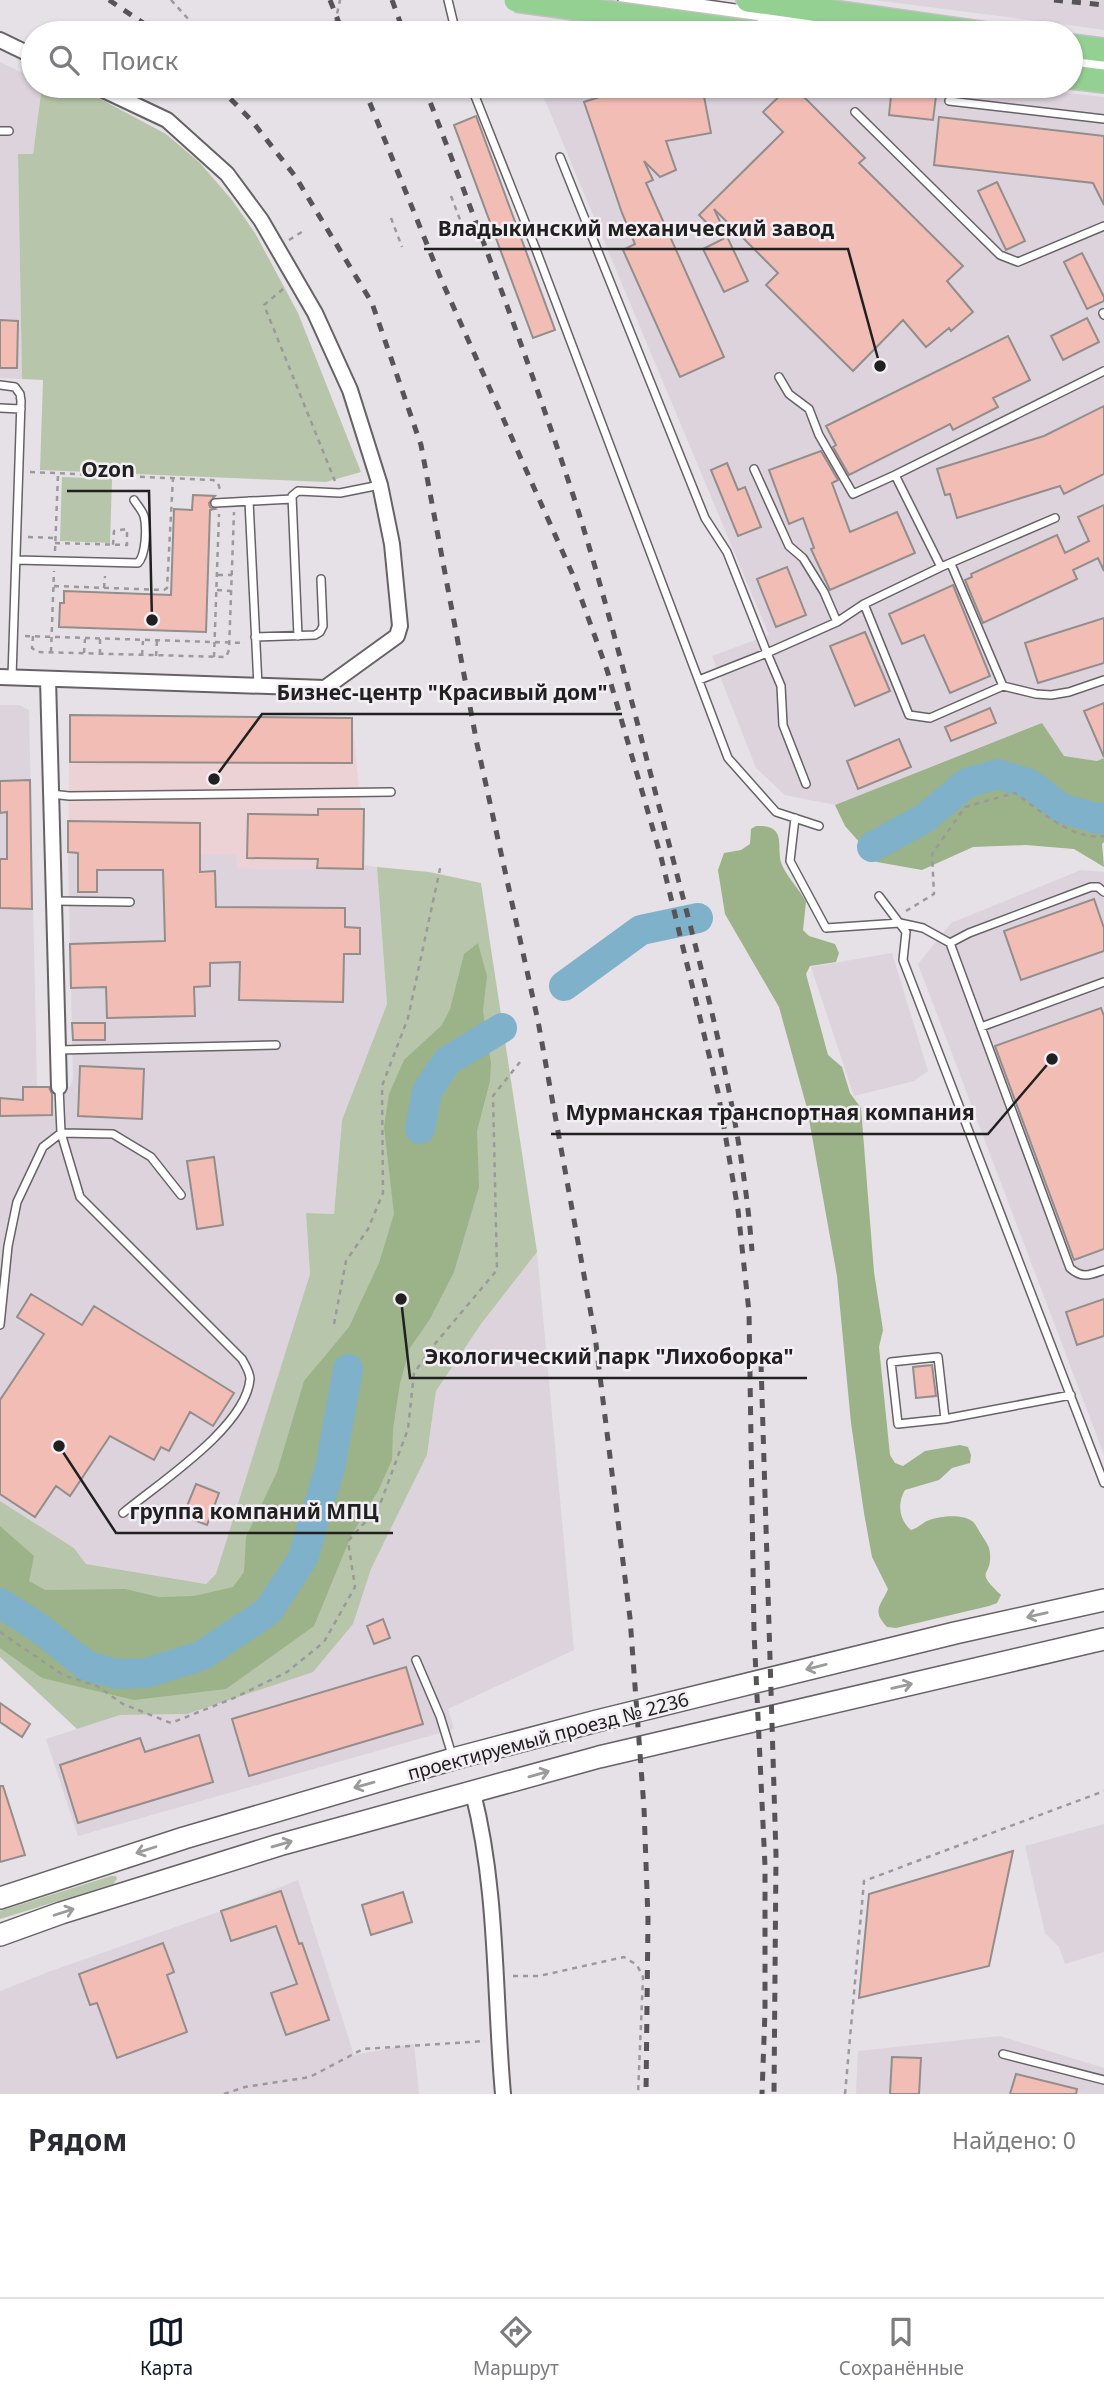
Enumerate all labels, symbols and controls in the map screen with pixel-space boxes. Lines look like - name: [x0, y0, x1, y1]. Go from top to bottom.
- search box: [21, 21, 1083, 98]
- icon: search: [45, 41, 83, 79]
- text: Поиск: [101, 42, 178, 78]
- callout: Владыкинский механический завод: [424, 207, 848, 249]
- text: Владыкинский механический завод: [438, 214, 835, 242]
- callout: Ozon: [67, 449, 149, 491]
- text: Ozon: [81, 455, 135, 483]
- callout: Бизнес-центр "Красивый дом": [262, 672, 622, 714]
- text: Бизнес-центр "Красивый дом": [276, 678, 608, 706]
- callout: Мурманская транспортная компания: [551, 1092, 988, 1134]
- text: Мурманская транспортная компания: [565, 1098, 975, 1126]
- callout: Экологический парк "Лихоборка": [410, 1336, 807, 1378]
- text: Экологический парк "Лихоборка": [425, 1342, 793, 1370]
- callout: группа компаний МПЦ: [116, 1491, 393, 1533]
- text: группа компаний МПЦ: [130, 1497, 379, 1525]
- one-way arrow: [1026, 1608, 1049, 1622]
- one-way arrow: [805, 1661, 828, 1674]
- one-way arrow: [890, 1678, 913, 1692]
- street label: проектируемый проезд № 2236: [404, 1686, 692, 1786]
- one-way arrow: [527, 1767, 549, 1780]
- one-way arrow: [353, 1780, 375, 1793]
- one-way arrow: [270, 1837, 292, 1850]
- one-way arrow: [135, 1844, 157, 1857]
- one-way arrow: [53, 1905, 75, 1917]
- text: Рядом: [28, 2119, 127, 2160]
- text: Найдено: 0: [952, 2124, 1076, 2156]
- tab: Карта: [140, 2313, 193, 2381]
- tab: Маршрут: [473, 2313, 559, 2381]
- tab: Сохранённые: [839, 2313, 964, 2381]

